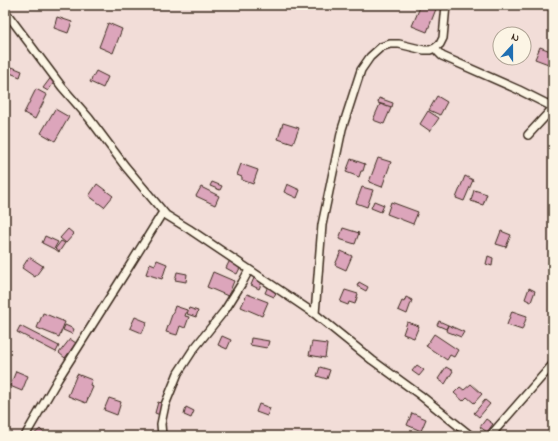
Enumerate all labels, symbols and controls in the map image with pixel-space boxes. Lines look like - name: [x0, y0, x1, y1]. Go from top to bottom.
- north arrow: [492, 26, 532, 66]
- text: N: [509, 29, 522, 46]

